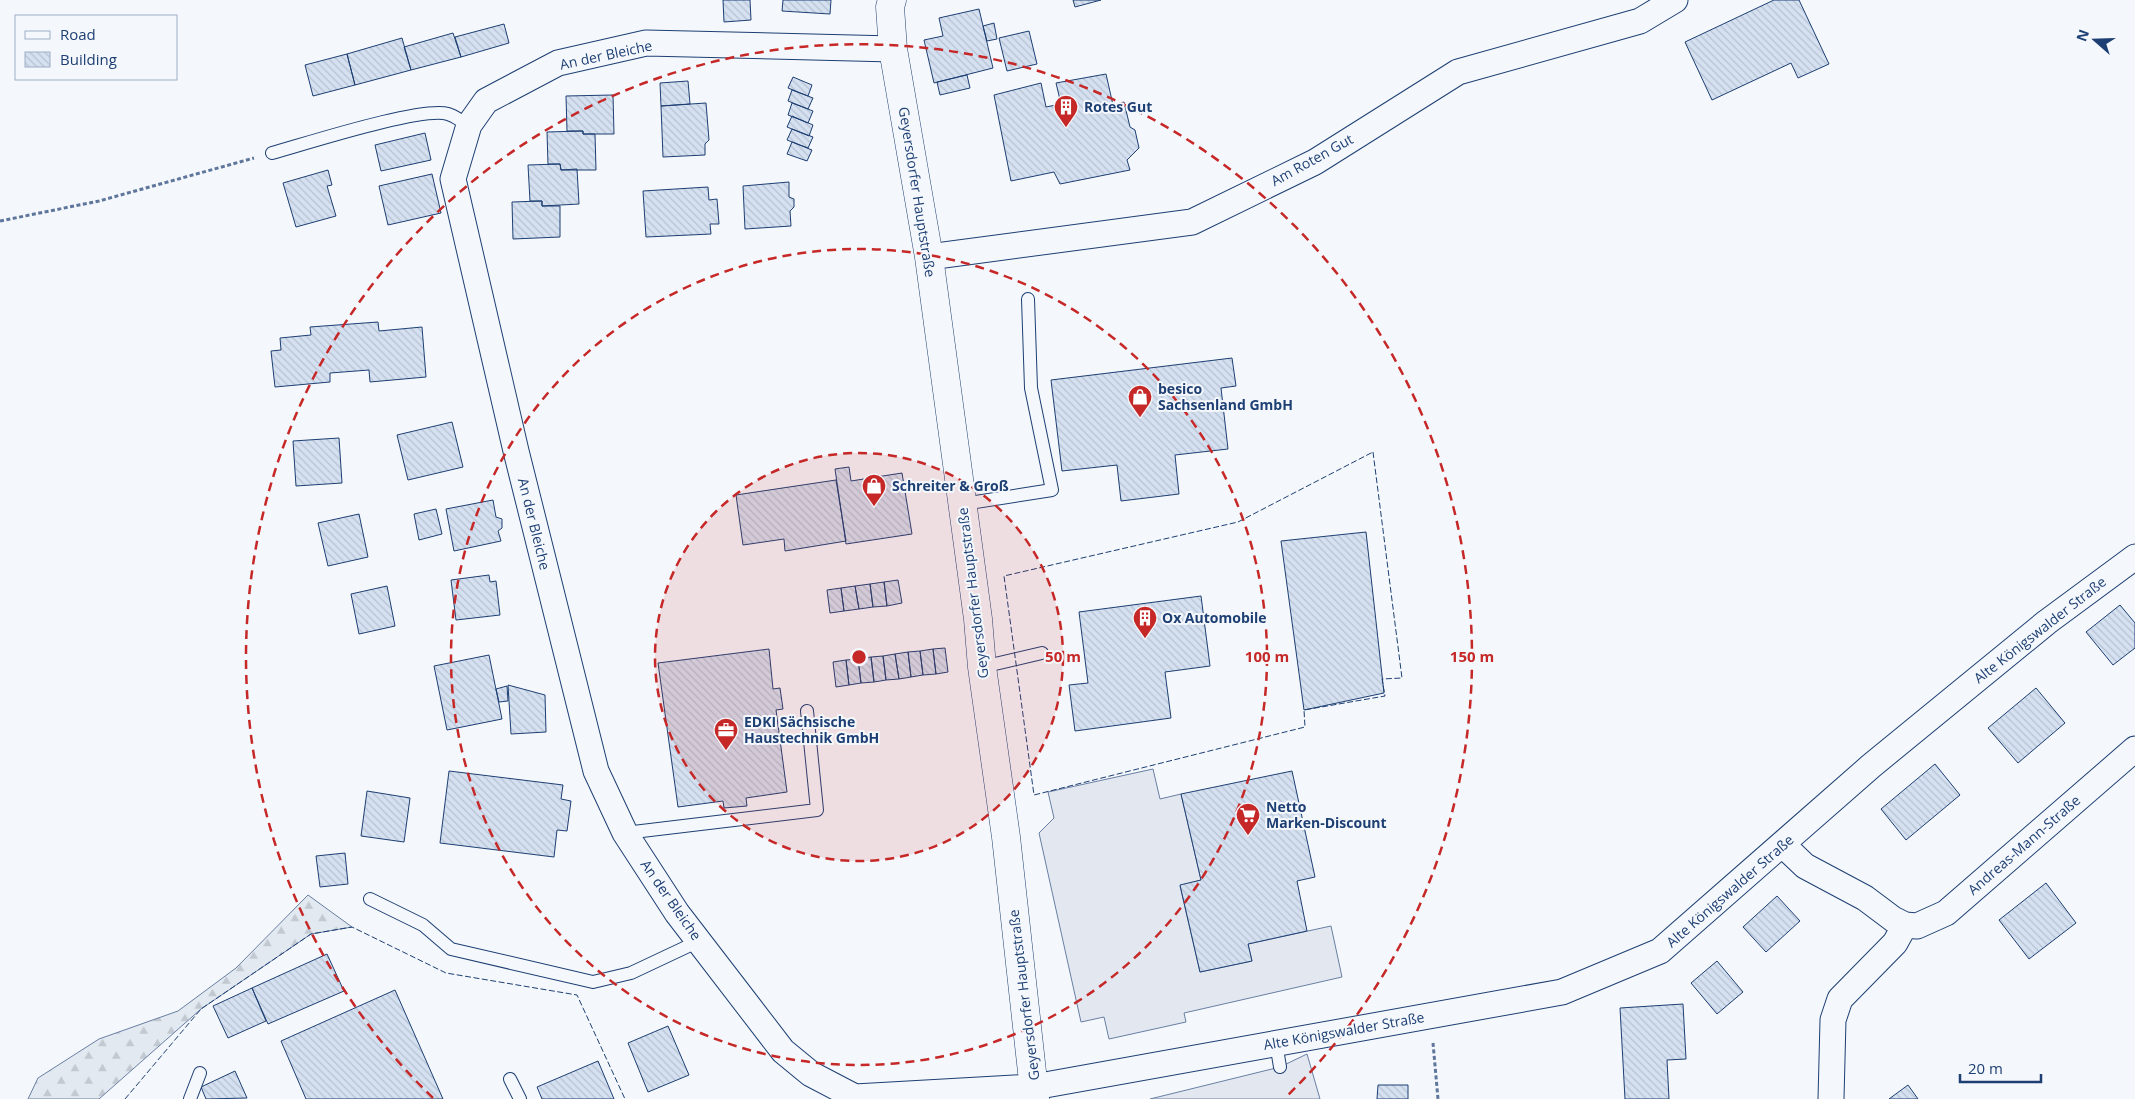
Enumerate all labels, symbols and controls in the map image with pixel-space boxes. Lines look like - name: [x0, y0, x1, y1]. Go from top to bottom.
- legend: [15, 15, 178, 80]
- north arrow: [2070, 15, 2120, 65]
- text: Road: [60, 24, 96, 44]
- text: N: [2071, 27, 2093, 44]
- street label: An der Bleiche: [558, 35, 654, 74]
- text: Building: [60, 49, 117, 69]
- building icon: Rotes Gut: [1053, 94, 1079, 128]
- place label: Rotes Gut: [1084, 97, 1152, 116]
- street label: Geyersdorfer Hauptstraße: [895, 106, 940, 278]
- street label: Am Roten Gut: [1267, 129, 1356, 190]
- place label: besico Sachsenland GmbH: [1158, 379, 1293, 414]
- shop icon: besico Sachsenland GmbH: [1127, 384, 1153, 418]
- shop icon: Schreiter & Groß: [861, 473, 887, 507]
- street label: An der Bleiche: [514, 476, 555, 572]
- place label: Schreiter & Groß: [892, 476, 1009, 495]
- street label: Geyersdorfer Hauptstraße: [953, 506, 992, 680]
- street label: Alte Königswalder Straße: [1970, 572, 2110, 687]
- building icon: Ox Automobile: [1132, 605, 1158, 639]
- place label: Ox Automobile: [1162, 608, 1267, 627]
- text: 50 m: [1045, 646, 1081, 666]
- text: 100 m: [1245, 646, 1289, 666]
- text: 150 m: [1450, 646, 1494, 666]
- centre of rings: [850, 648, 868, 666]
- place label: EDKI Sächsische Haustechnik GmbH: [744, 712, 879, 747]
- office icon: EDKI Sächsische Haustechnik GmbH: [713, 717, 739, 751]
- street label: Andreas-Mann-Straße: [1963, 790, 2084, 899]
- place label: Netto Marken-Discount: [1266, 797, 1387, 832]
- supermarket icon: Netto Marken-Discount: [1235, 802, 1261, 836]
- street label: Alte Königswalder Straße: [1662, 830, 1797, 951]
- street label: An der Bleiche: [637, 856, 706, 944]
- street label: Geyersdorfer Hauptstraße: [1004, 908, 1043, 1082]
- street label: Alte Königswalder Straße: [1262, 1007, 1426, 1054]
- scale bar: [1960, 1052, 2041, 1084]
- text: 20 m: [1968, 1058, 2003, 1078]

